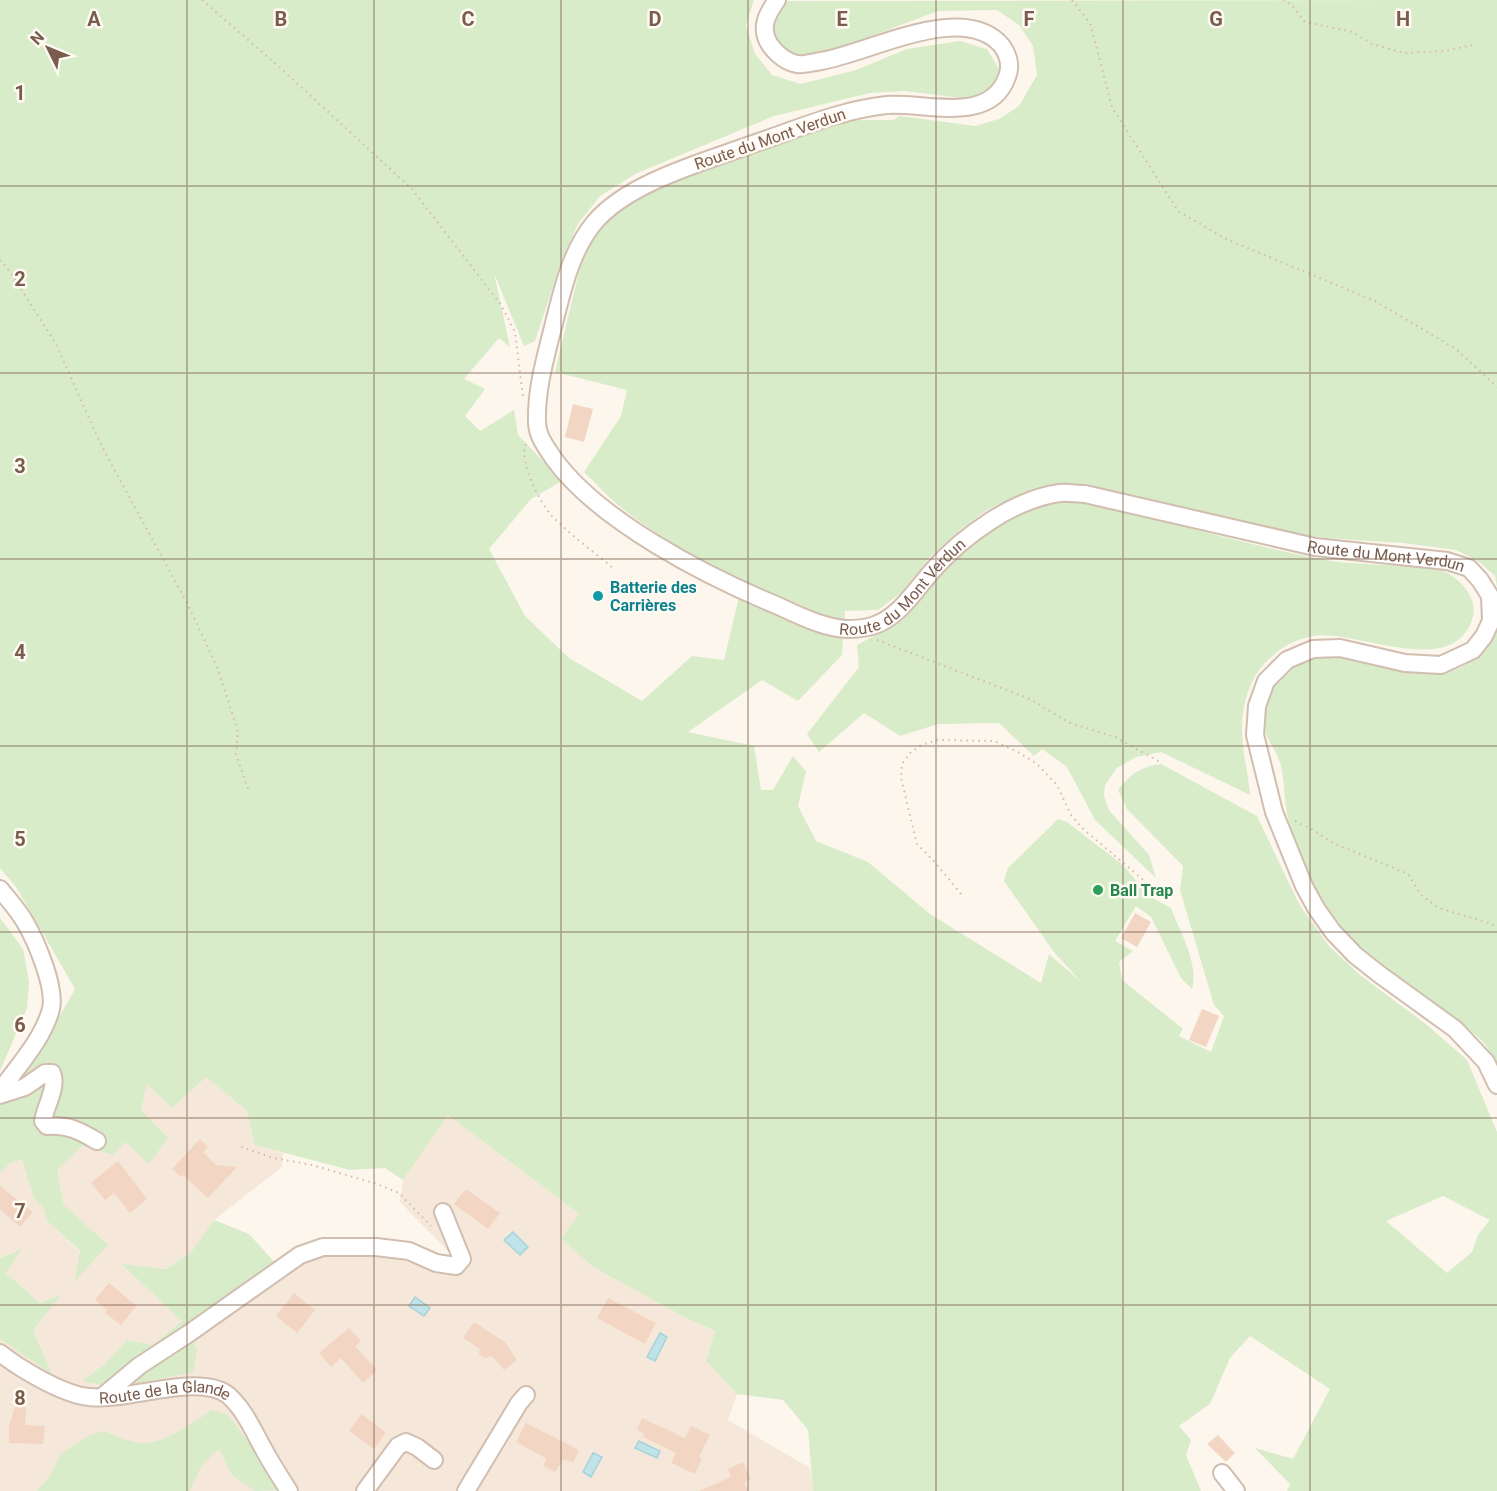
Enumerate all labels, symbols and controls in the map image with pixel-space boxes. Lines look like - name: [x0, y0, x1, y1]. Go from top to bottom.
- text: A: [87, 7, 101, 31]
- text: B: [275, 7, 287, 31]
- text: C: [461, 7, 475, 31]
- text: D: [649, 7, 662, 31]
- text: E: [836, 7, 848, 31]
- text: F: [1024, 7, 1035, 31]
- text: G: [1209, 7, 1223, 31]
- text: H: [1396, 7, 1410, 31]
- north arrow: [18, 18, 78, 78]
- text: N: [27, 28, 48, 49]
- text: 1: [14, 81, 26, 105]
- street label: Route du Mont Verdun: [692, 104, 848, 174]
- text: 2: [14, 267, 26, 291]
- text: 3: [14, 454, 26, 478]
- street label: Route du Mont Verdun: [838, 534, 969, 639]
- street label: Route du Mont Verdun: [1306, 536, 1467, 576]
- place label: Batterie des Carrières: [610, 578, 697, 615]
- marker: Batterie des Carrières: [591, 589, 605, 603]
- text: 4: [14, 640, 26, 664]
- text: 5: [14, 827, 26, 851]
- place label: Ball Trap: [1110, 881, 1173, 900]
- marker: Ball Trap: [1091, 883, 1105, 897]
- text: 6: [14, 1013, 26, 1037]
- text: 7: [14, 1199, 26, 1223]
- street label: Route de la Glande: [99, 1377, 235, 1407]
- text: 8: [14, 1386, 26, 1410]

